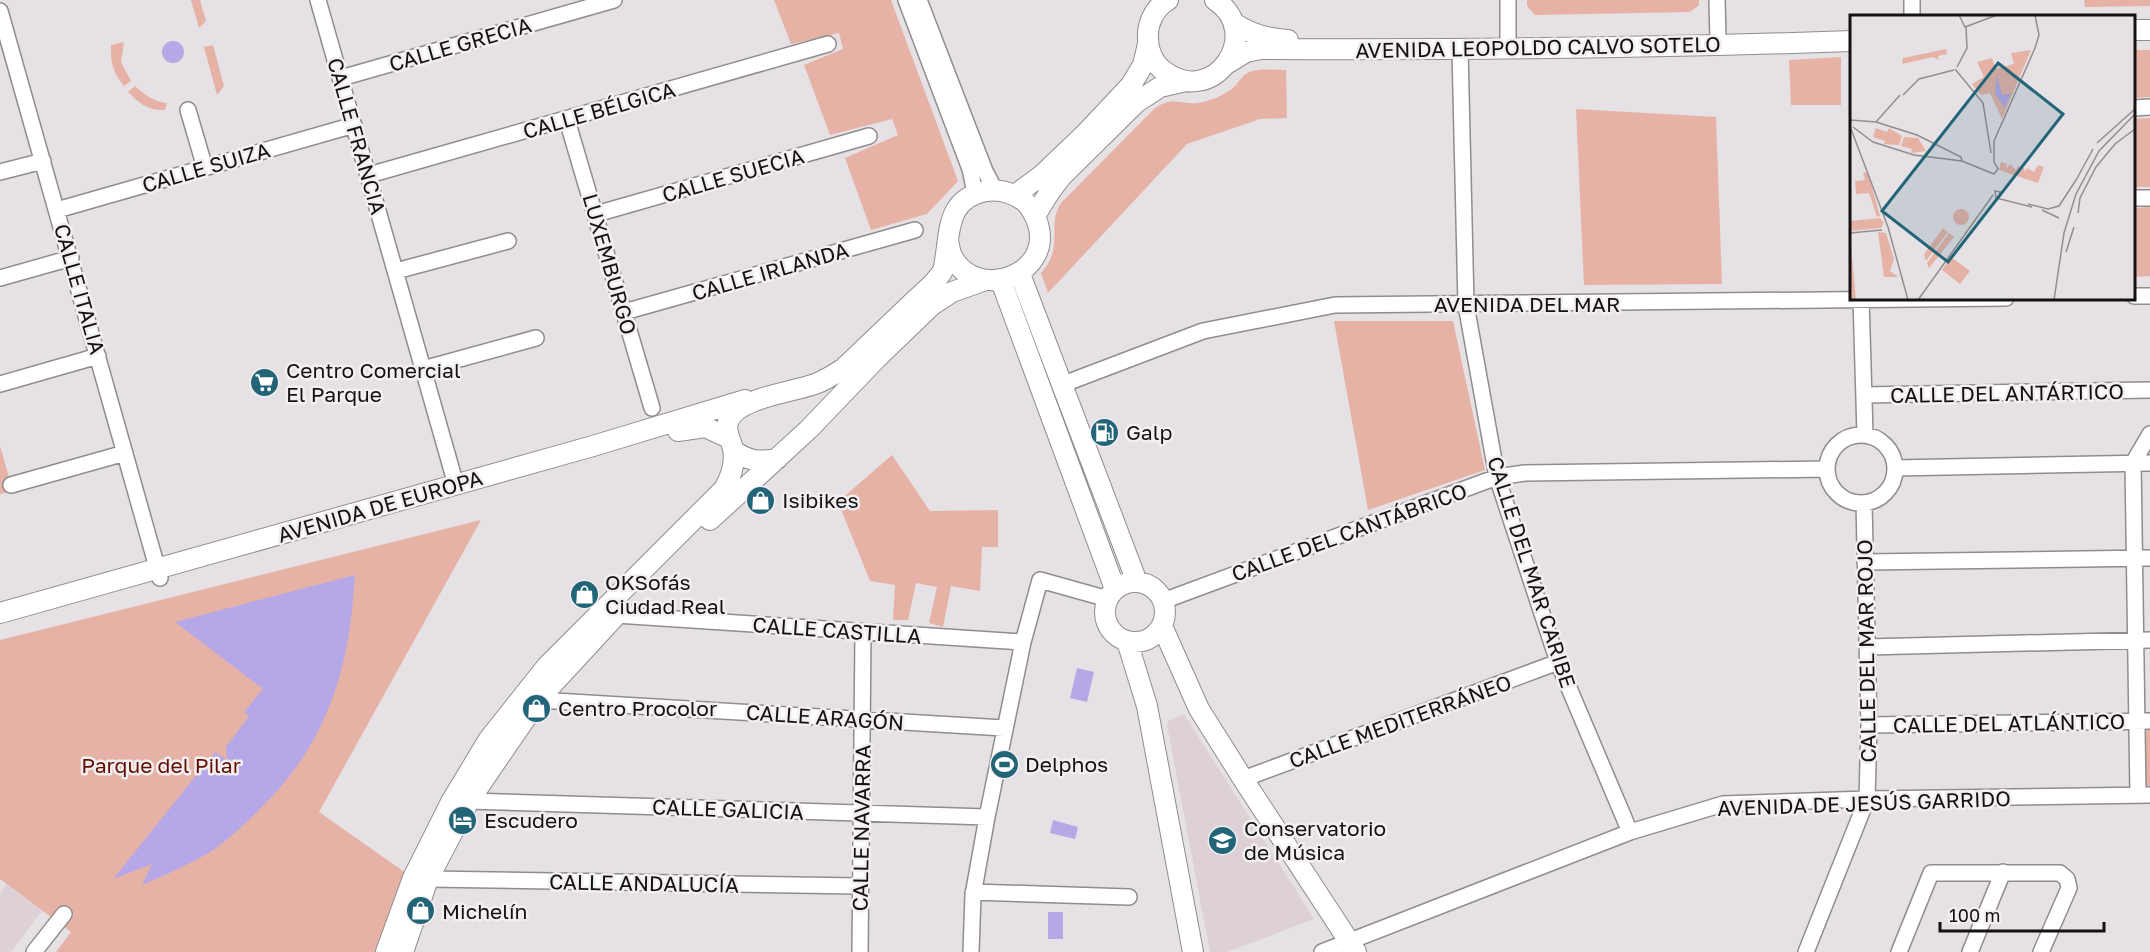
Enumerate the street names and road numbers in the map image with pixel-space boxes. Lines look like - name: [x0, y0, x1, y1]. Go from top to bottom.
- street label: CALLE GRECIA: [386, 11, 534, 77]
- street label: AVENIDA LEOPOLDO CALVO SOTELO: [1355, 31, 1721, 63]
- street label: CALLE FRANCIA: [322, 55, 392, 217]
- street label: CALLE BÉLGICA: [520, 76, 678, 144]
- street label: CALLE SUIZA: [139, 136, 273, 198]
- street label: CALLE SUECIA: [659, 142, 807, 208]
- street label: LUXEMBURGO: [577, 191, 643, 337]
- street label: CALLE ITALIA: [49, 221, 111, 357]
- street label: CALLE IRLANDA: [689, 236, 851, 306]
- street label: AVENIDA DEL MAR: [1434, 291, 1620, 317]
- street label: CALLE DEL ANTÁRTICO: [1890, 378, 2124, 408]
- street label: CALLE DEL MAR CARIBE: [1482, 453, 1582, 691]
- street label: AVENIDA DE EUROPA: [274, 464, 486, 548]
- street label: CALLE DEL CANTÁBRICO: [1228, 477, 1470, 587]
- street label: CALLE DEL MAR ROJO: [1851, 539, 1881, 763]
- street label: CALLE CASTILLA: [752, 611, 922, 649]
- street label: CALLE MEDITERRÁNEO: [1285, 669, 1515, 773]
- street label: CALLE ARAGÓN: [745, 699, 905, 735]
- street label: CALLE DEL ATLÁNTICO: [1893, 708, 2125, 738]
- street label: CALLE NAVARRA: [847, 744, 875, 912]
- street label: AVENIDA DE JESÚS GARRIDO: [1717, 785, 2011, 821]
- street label: CALLE GALICIA: [652, 793, 804, 825]
- street label: CALLE ANDALUCÍA: [549, 868, 739, 898]

